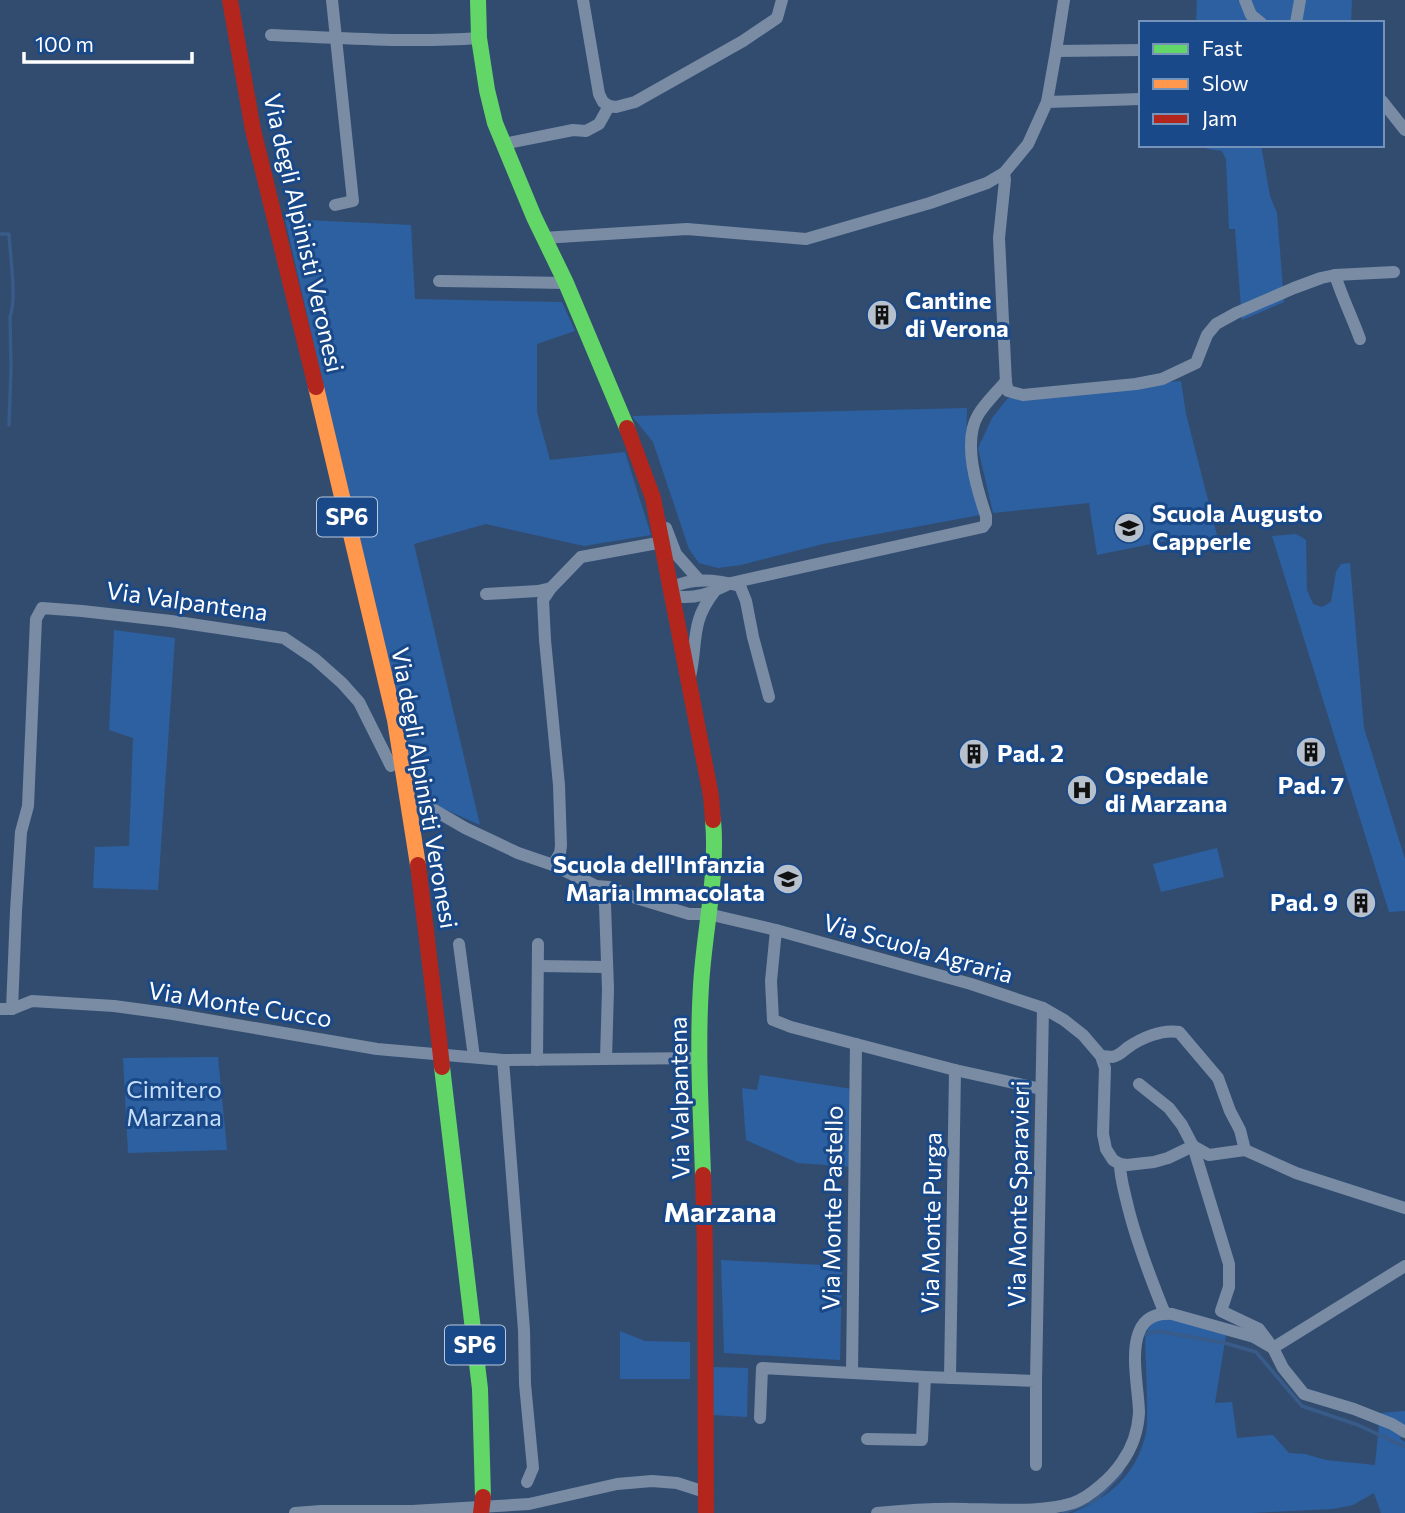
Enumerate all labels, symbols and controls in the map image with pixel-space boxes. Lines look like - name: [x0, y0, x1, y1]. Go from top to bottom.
- scale bar: [24, 21, 192, 65]
- legend: [1139, 21, 1384, 147]
- text: 100 m: [35, 31, 94, 56]
- text: Fast: [1202, 35, 1243, 60]
- text: Slow: [1202, 70, 1249, 95]
- street label: Via degli Alpinisti Veronesi: [258, 91, 351, 375]
- text: Jam: [1202, 105, 1237, 130]
- place label: Cantine di Verona: [905, 285, 1009, 342]
- building icon: Cantine di Verona: [865, 298, 899, 332]
- road number: SP6: [317, 498, 377, 537]
- place label: Scuola Augusto Capperle: [1152, 498, 1323, 555]
- school or university icon: Scuola Augusto Capperle: [1112, 511, 1146, 545]
- street label: Via Valpantena: [105, 575, 270, 626]
- street label: Via degli Alpinisti Veronesi: [386, 645, 465, 931]
- building icon: Pad. 7: [1294, 735, 1328, 769]
- building icon: Pad. 2: [957, 737, 991, 771]
- place label: Pad. 2: [997, 738, 1064, 767]
- place label: Ospedale di Marzana: [1105, 760, 1227, 817]
- place label: Pad. 7: [1278, 770, 1344, 799]
- hospital icon: Ospedale di Marzana: [1065, 773, 1099, 807]
- place label: Scuola dell'Infanzia Maria Immacolata: [553, 849, 765, 906]
- school or university icon: Scuola dell'Infanzia Maria Immacolata: [771, 862, 805, 896]
- building icon: Pad. 9: [1344, 886, 1378, 920]
- place label: Pad. 9: [1270, 887, 1338, 916]
- street label: Via Scuola Agraria: [820, 907, 1017, 989]
- street label: Via Monte Cucco: [146, 975, 334, 1032]
- street label: Via Valpantena: [663, 1016, 694, 1180]
- park label: Cimitero Marzana: [126, 1074, 222, 1131]
- street label: Via Monte Sparavieri: [1001, 1080, 1034, 1308]
- street label: Via Monte Pastello: [815, 1105, 848, 1311]
- street label: Via Monte Purga: [914, 1132, 947, 1314]
- district label: Marzana: [663, 1194, 777, 1228]
- road number: SP6: [445, 1326, 505, 1364]

